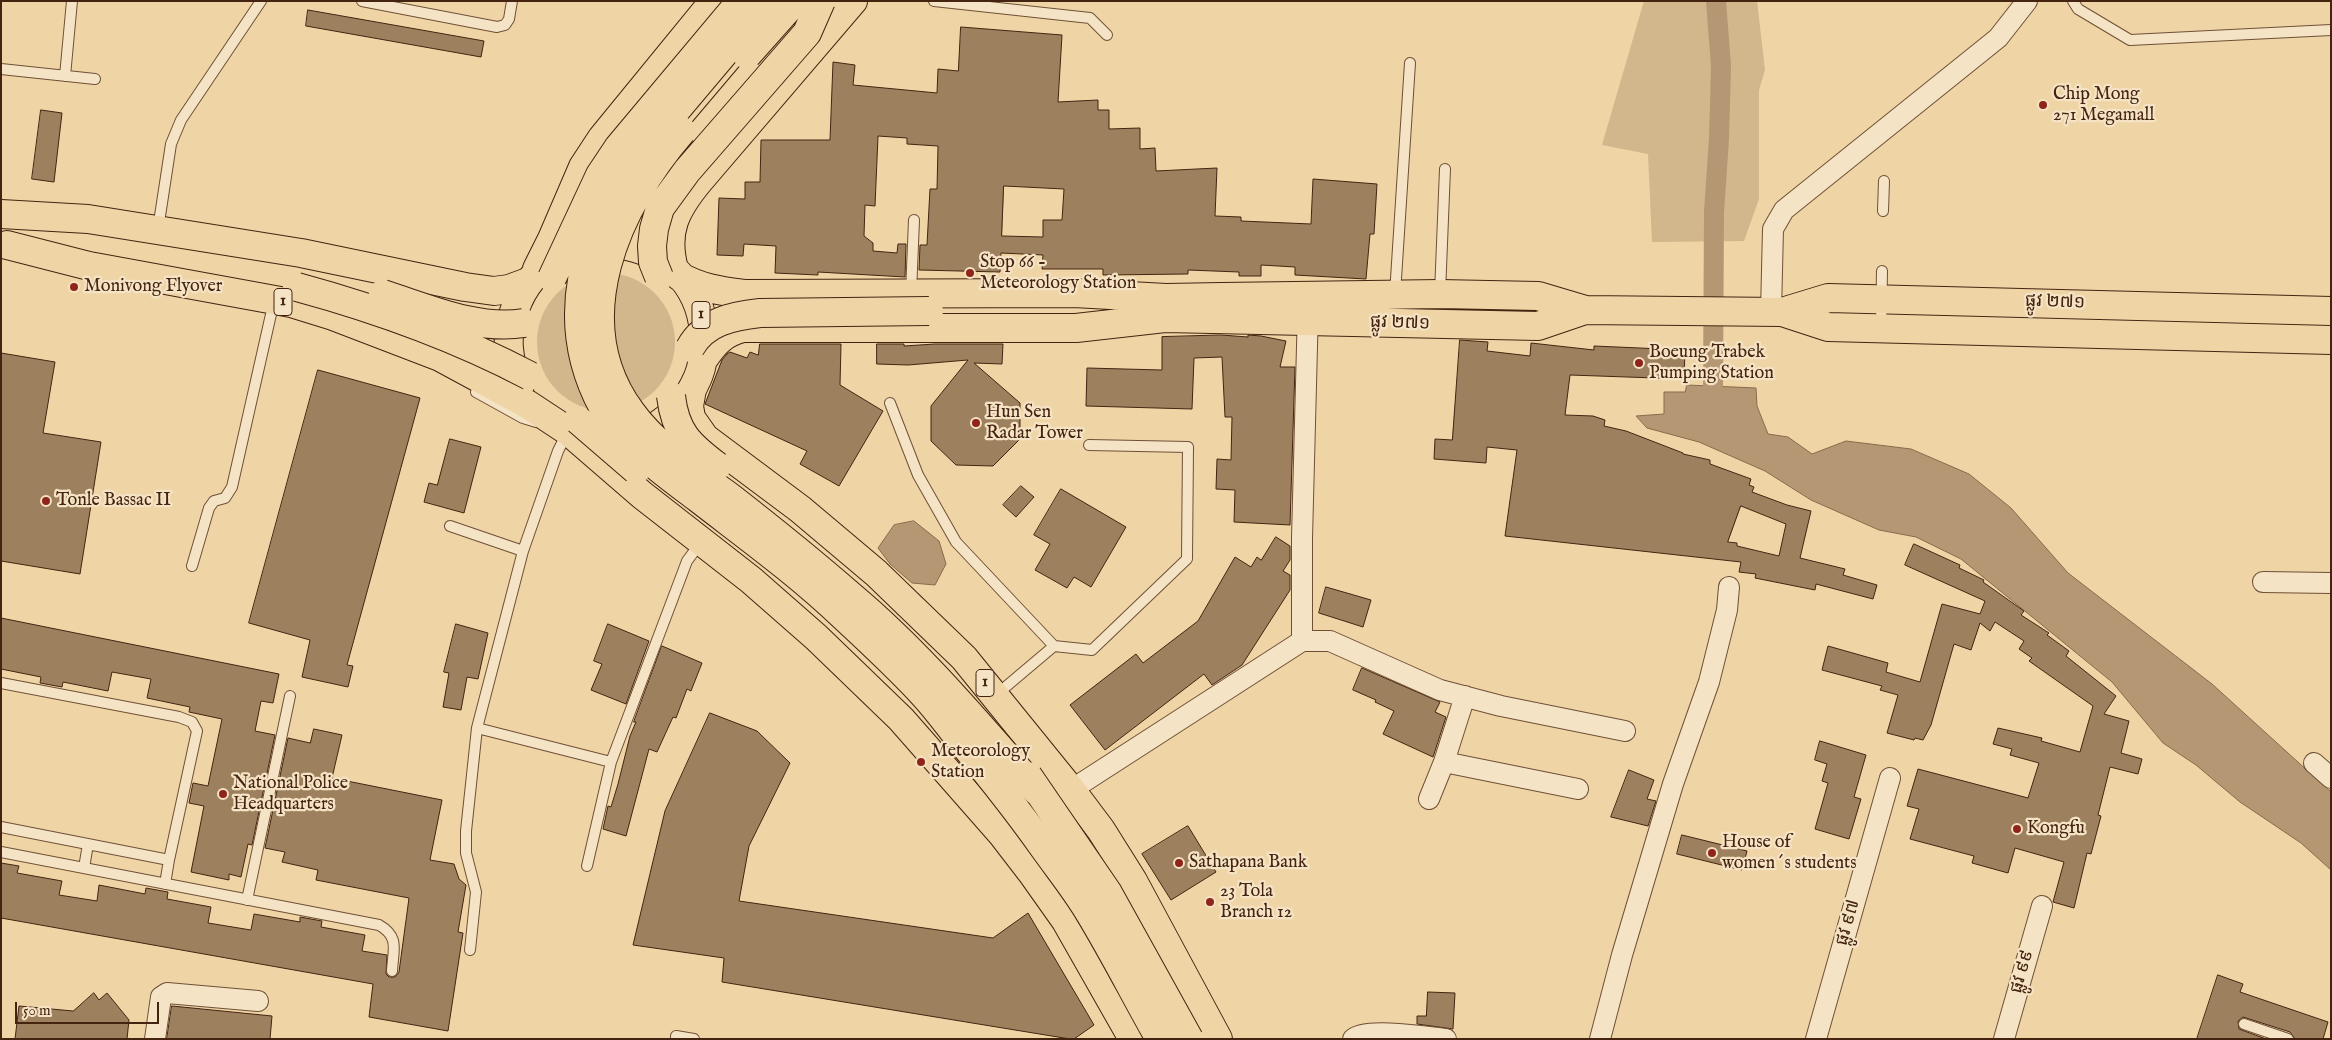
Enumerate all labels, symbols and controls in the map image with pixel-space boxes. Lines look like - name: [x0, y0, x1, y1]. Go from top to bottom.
- place label: Chip Mong 271 Megamall: [2053, 84, 2154, 126]
- marker: Chip Mong 271 Megamall: [2037, 99, 2049, 111]
- place label: Stop 66 - Meteorology Station: [980, 252, 1136, 294]
- marker: Stop 66 - Meteorology Station: [964, 267, 976, 279]
- place label: Monivong Flyover: [84, 276, 222, 298]
- marker: Monivong Flyover: [68, 281, 80, 293]
- road number: 1: [274, 288, 292, 316]
- street label: ផ្លូវ ២៧១: [2025, 291, 2085, 315]
- road number: 1: [692, 302, 710, 328]
- street label: ផ្លូវ ២៧១: [1370, 312, 1430, 336]
- place label: Boeung Trabek Pumping Station: [1649, 342, 1774, 384]
- marker: Boeung Trabek Pumping Station: [1633, 357, 1645, 369]
- place label: Hun Sen Radar Tower: [986, 402, 1083, 444]
- marker: Hun Sen Radar Tower: [970, 417, 982, 429]
- place label: Tonle Bassac II: [56, 490, 171, 512]
- marker: Tonle Bassac II: [40, 495, 52, 507]
- road number: 1: [976, 670, 994, 696]
- place label: Meteorology Station: [931, 741, 1030, 784]
- marker: Meteorology Station: [915, 756, 927, 768]
- place label: National Police Headquarters: [233, 773, 348, 816]
- marker: National Police Headquarters: [217, 788, 229, 800]
- place label: Kongfu: [2027, 818, 2085, 840]
- marker: Kongfu: [2011, 823, 2023, 835]
- place label: House of women´s students: [1722, 832, 1857, 874]
- marker: House of women´s students: [1706, 847, 1718, 859]
- place label: Sathapana Bank: [1189, 852, 1307, 874]
- marker: Sathapana Bank: [1173, 857, 1185, 869]
- place label: 23 Tola Branch 12: [1220, 881, 1292, 924]
- marker: 23 Tola Branch 12: [1204, 896, 1216, 908]
- street label: ផ្លូវ ៩៧: [1832, 898, 1866, 948]
- street label: ផ្លូវ ៩៩: [2007, 948, 2039, 996]
- scale bar: [18, 992, 161, 1024]
- text: 50 m: [23, 1001, 51, 1020]

